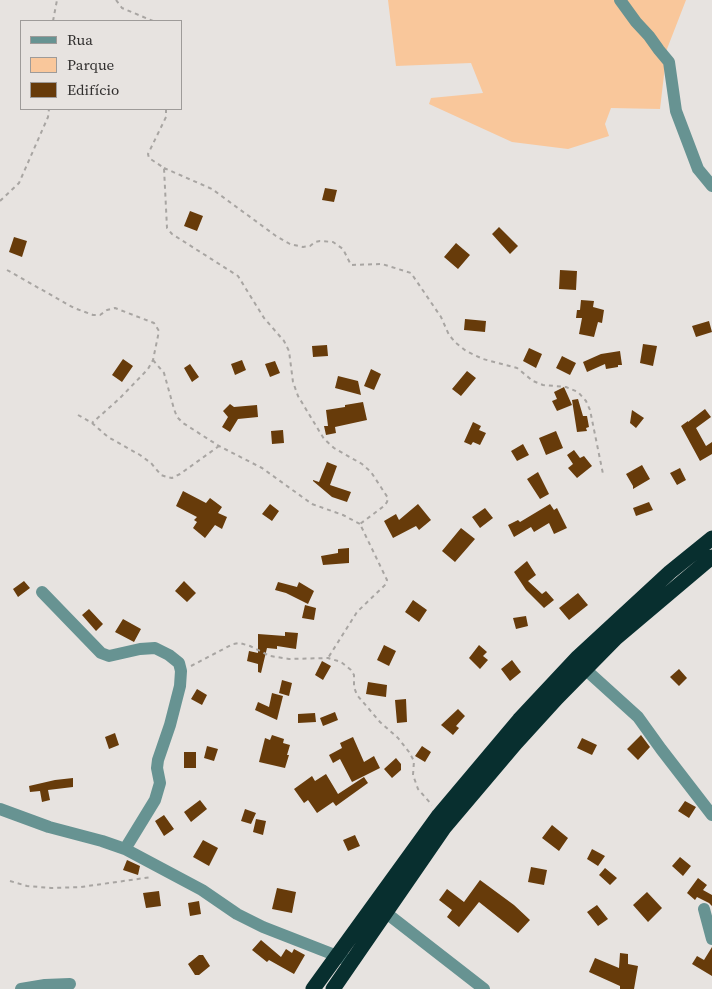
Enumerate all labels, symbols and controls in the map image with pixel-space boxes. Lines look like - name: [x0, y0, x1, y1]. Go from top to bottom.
- legend: [20, 20, 182, 110]
- text: Rua: [67, 29, 93, 50]
- text: Parque: [67, 54, 114, 75]
- text: Edifício: [67, 79, 119, 100]

